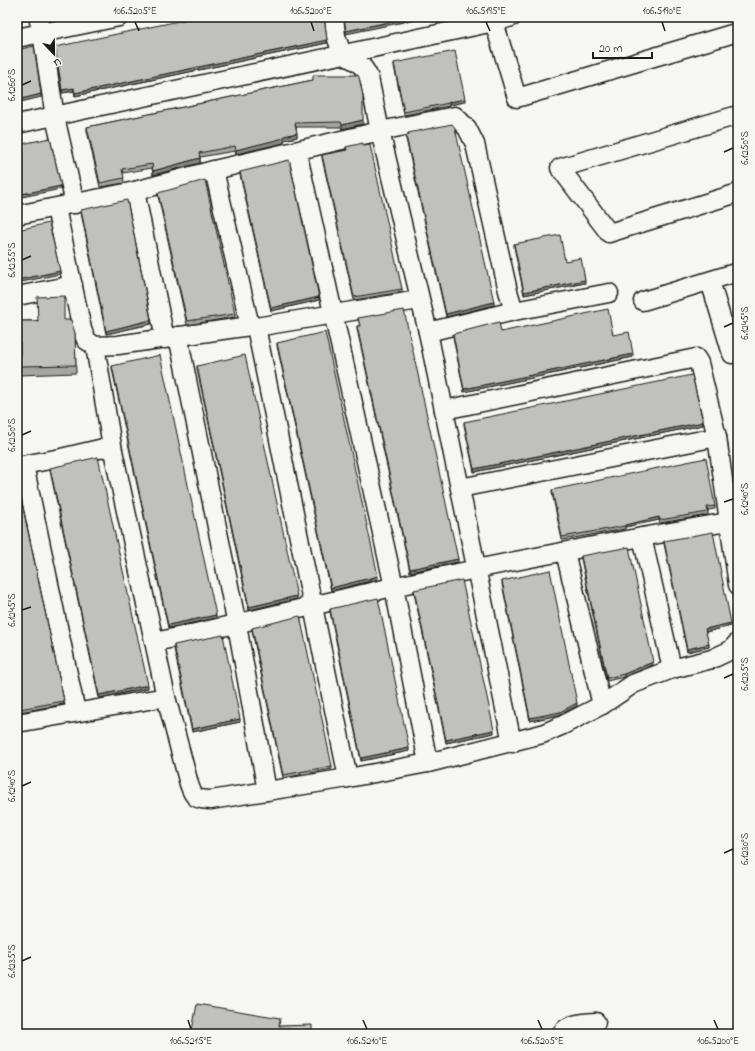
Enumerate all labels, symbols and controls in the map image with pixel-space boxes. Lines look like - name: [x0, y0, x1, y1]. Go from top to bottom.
- text: 106.5205°E: [113, 4, 157, 19]
- text: 106.5200°E: [290, 4, 332, 19]
- text: 106.5195°E: [466, 4, 506, 19]
- text: 106.5190°E: [643, 4, 681, 19]
- north arrow: [34, 34, 74, 74]
- scale bar: [593, 34, 652, 60]
- text: 20 m: [599, 40, 622, 58]
- text: U: [51, 54, 64, 71]
- text: 6.1260°S: [5, 68, 20, 101]
- text: 6.1250°S: [738, 131, 753, 165]
- text: 6.1255°S: [5, 242, 20, 278]
- text: 6.1245°S: [738, 306, 753, 340]
- text: 6.1250°S: [5, 418, 20, 452]
- text: 6.1240°S: [738, 482, 753, 515]
- text: 6.1245°S: [5, 593, 20, 627]
- text: 6.1235°S: [738, 657, 753, 691]
- text: 6.1240°S: [5, 769, 20, 802]
- text: 6.1230°S: [738, 832, 753, 865]
- text: 6.1235°S: [5, 944, 20, 978]
- text: 106.5215°E: [170, 1034, 212, 1049]
- text: 106.5210°E: [347, 1034, 387, 1049]
- text: 106.5205°E: [520, 1034, 564, 1049]
- text: 106.5200°E: [697, 1034, 739, 1049]

